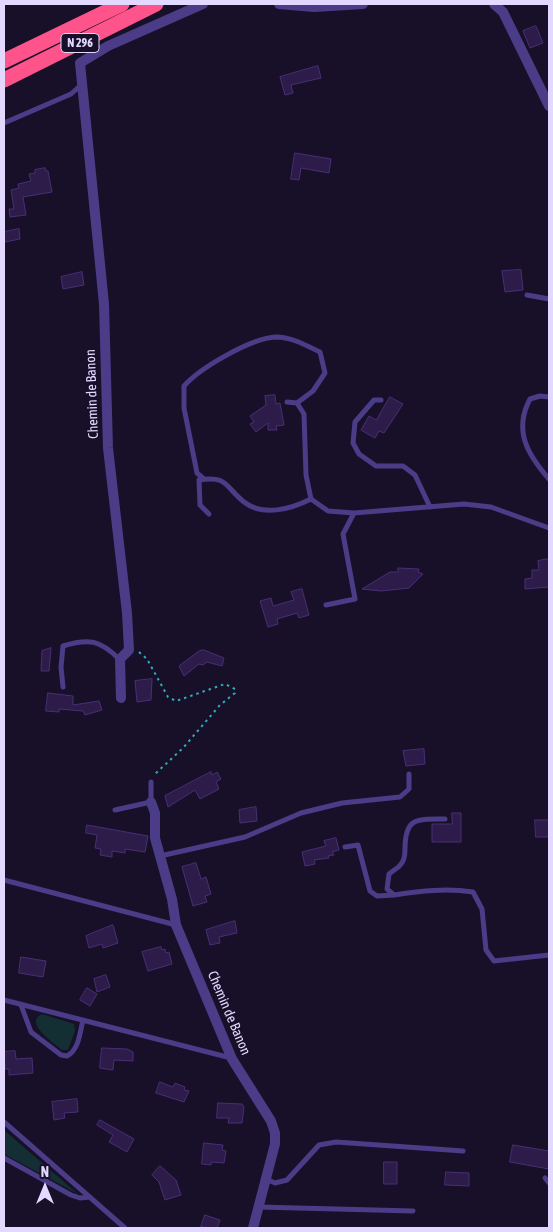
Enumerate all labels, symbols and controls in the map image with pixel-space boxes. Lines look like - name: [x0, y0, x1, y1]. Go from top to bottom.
- road number: N 296: [61, 34, 99, 52]
- street label: Chemin de Banon: [82, 349, 102, 439]
- street label: Chemin de Banon: [204, 968, 254, 1058]
- north arrow: [20, 1162, 70, 1212]
- text: N: [41, 1164, 49, 1180]

